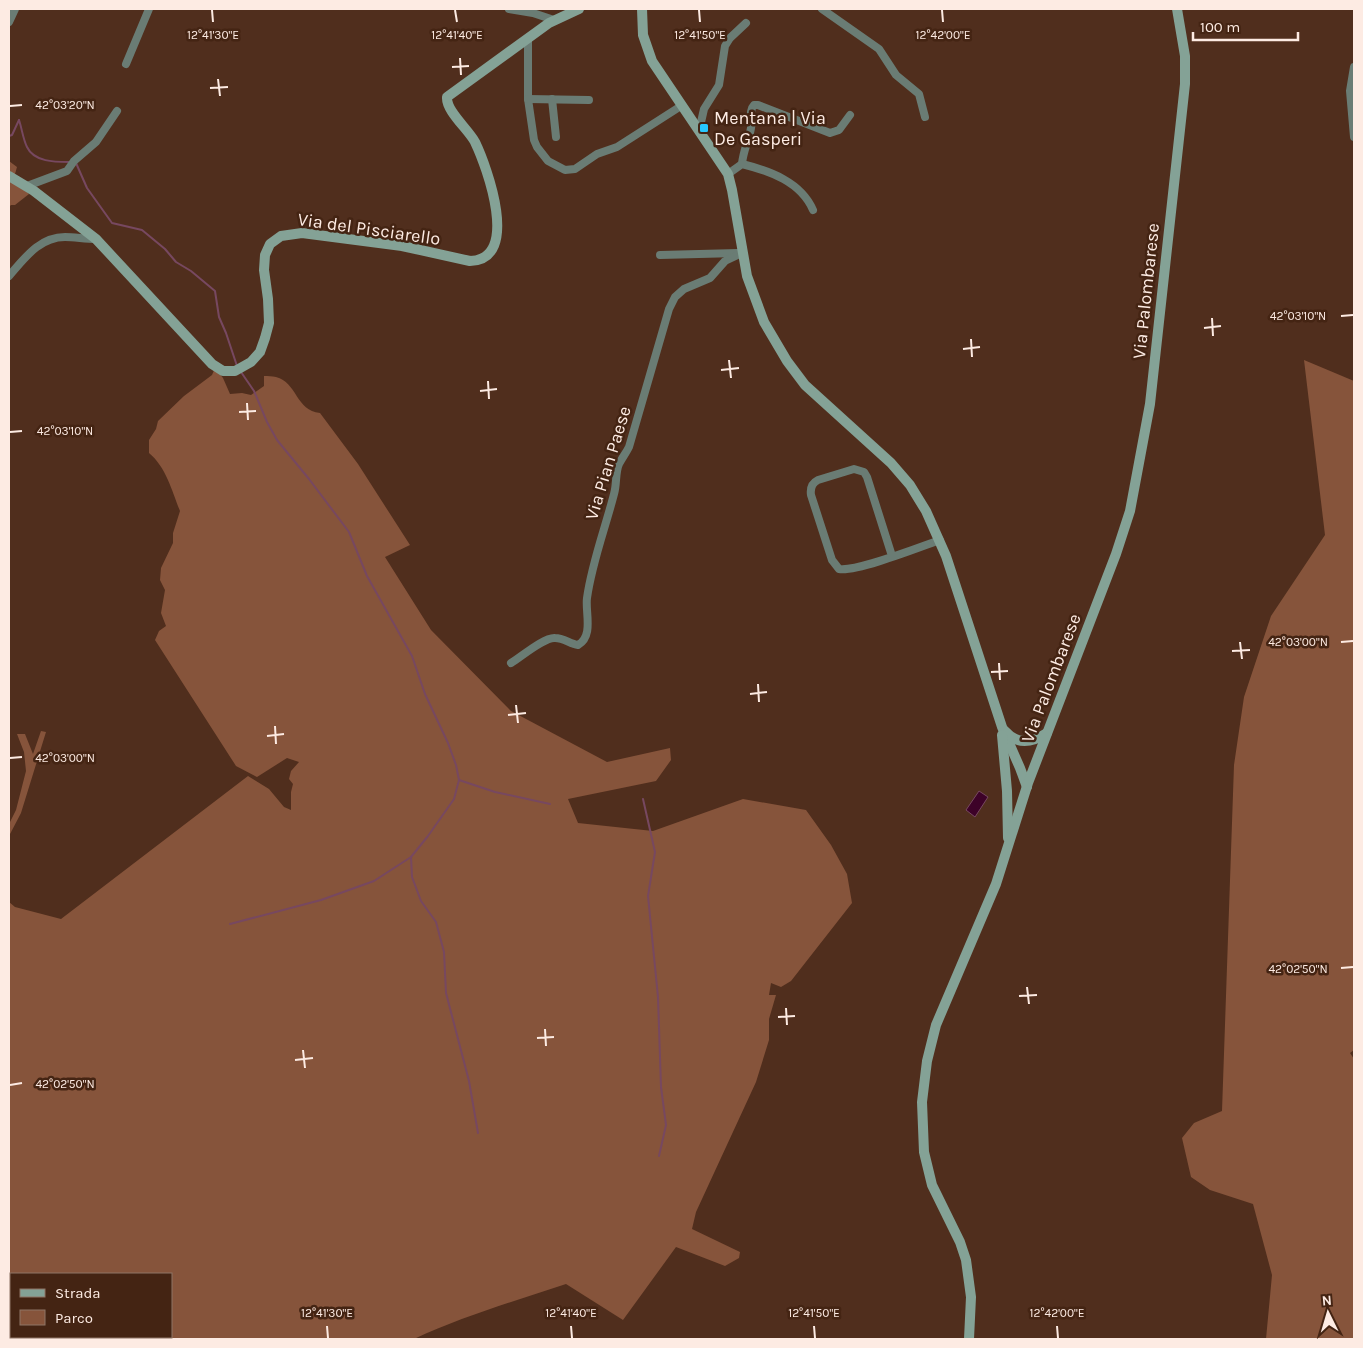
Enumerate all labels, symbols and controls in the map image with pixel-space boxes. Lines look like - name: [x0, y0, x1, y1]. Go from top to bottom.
- scale bar: [1193, 10, 1298, 42]
- text: 100 m: [1200, 18, 1240, 36]
- text: 12°41'30"E: [187, 28, 239, 42]
- text: 12°41'40"E: [431, 28, 483, 42]
- text: 12°41'50"E: [674, 28, 726, 42]
- text: 12°42'00"E: [916, 28, 970, 42]
- text: 42°03'20"N: [35, 98, 95, 112]
- place label: Mentana | Via De Gasperi: [714, 107, 826, 150]
- marker: Mentana | Via De Gasperi: [698, 122, 710, 134]
- street label: Via del Pisciarello: [296, 208, 442, 250]
- street label: Via Palombarese: [1128, 222, 1164, 360]
- text: 42°03'10"N: [1270, 309, 1326, 323]
- street label: Via Pian Paese: [580, 403, 636, 523]
- text: 42°03'10"N: [37, 424, 93, 438]
- street label: Via Palombarese: [1016, 610, 1086, 746]
- text: 42°03'00"N: [1268, 635, 1328, 649]
- text: 42°03'00"N: [35, 751, 95, 765]
- text: 42°02'50"N: [1268, 962, 1328, 976]
- text: 42°02'50"N: [35, 1077, 95, 1091]
- legend: [10, 1273, 172, 1338]
- text: Strada: [55, 1284, 101, 1302]
- north arrow: [1303, 1288, 1353, 1338]
- text: N: [1321, 1292, 1333, 1309]
- text: 12°41'30"E: [301, 1306, 353, 1320]
- text: 12°41'40"E: [545, 1306, 597, 1320]
- text: 12°41'50"E: [788, 1306, 840, 1320]
- text: 12°42'00"E: [1030, 1306, 1084, 1320]
- text: Parco: [55, 1309, 93, 1327]

